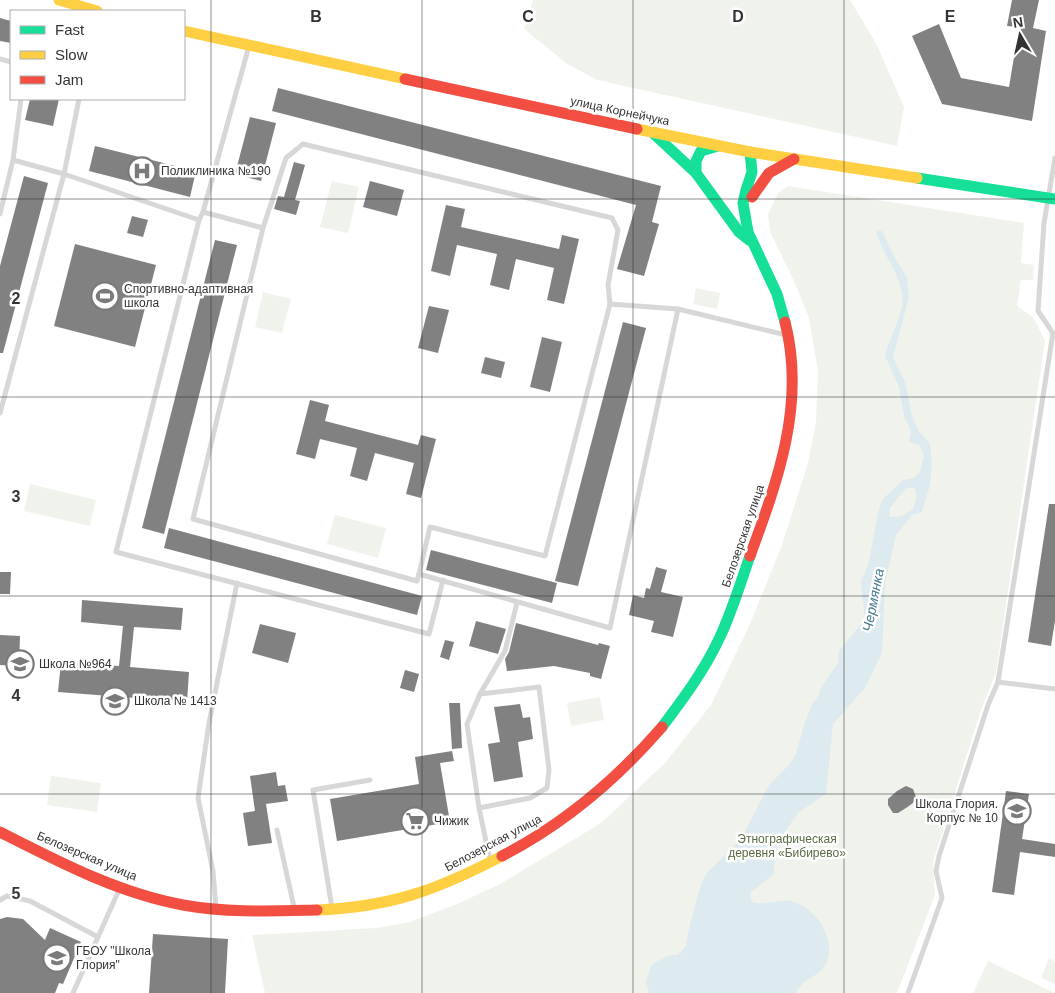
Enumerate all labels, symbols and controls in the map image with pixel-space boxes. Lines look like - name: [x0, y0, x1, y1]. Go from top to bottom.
- text: B: [310, 8, 322, 25]
- text: C: [522, 8, 534, 25]
- text: D: [732, 8, 744, 25]
- text: E: [945, 8, 956, 25]
- legend: [10, 10, 185, 100]
- north arrow: [995, 10, 1045, 60]
- text: N: [1012, 13, 1024, 31]
- text: Fast: [55, 21, 85, 38]
- text: Slow: [55, 46, 88, 63]
- text: Jam: [55, 71, 83, 88]
- street label: улица Корнейчука: [569, 94, 671, 128]
- hospital icon: Поликлиника №190: [127, 156, 157, 186]
- place label: Поликлиника №190: [161, 164, 271, 178]
- sports icon: Спортивно-адаптивная школа: [90, 281, 120, 311]
- place label: Спортивно-адаптивная школа: [124, 282, 253, 310]
- text: 2: [12, 290, 21, 307]
- street label: Белозерская улица: [719, 483, 767, 589]
- text: 3: [12, 488, 21, 505]
- water label: Чермянка: [859, 567, 887, 633]
- school or university icon: Школа №964: [5, 649, 35, 679]
- place label: Школа №964: [39, 657, 112, 671]
- school or university icon: Школа № 1413: [100, 686, 130, 716]
- text: 4: [12, 687, 21, 704]
- place label: Школа № 1413: [134, 694, 217, 708]
- school or university icon: Школа Глория. Корпус № 10: [1002, 796, 1032, 826]
- place label: Школа Глория. Корпус № 10: [915, 797, 998, 825]
- supermarket icon: Чижик: [400, 806, 430, 836]
- street label: Белозерская улица: [442, 811, 544, 874]
- place label: Чижик: [434, 814, 469, 828]
- street label: Белозерская улица: [35, 829, 140, 884]
- park label: Этнографическая деревня «Бибирево»: [728, 832, 846, 860]
- text: 5: [12, 885, 21, 902]
- school or university icon: ГБОУ "Школа Глория": [42, 943, 72, 973]
- place label: ГБОУ "Школа Глория": [76, 944, 151, 972]

